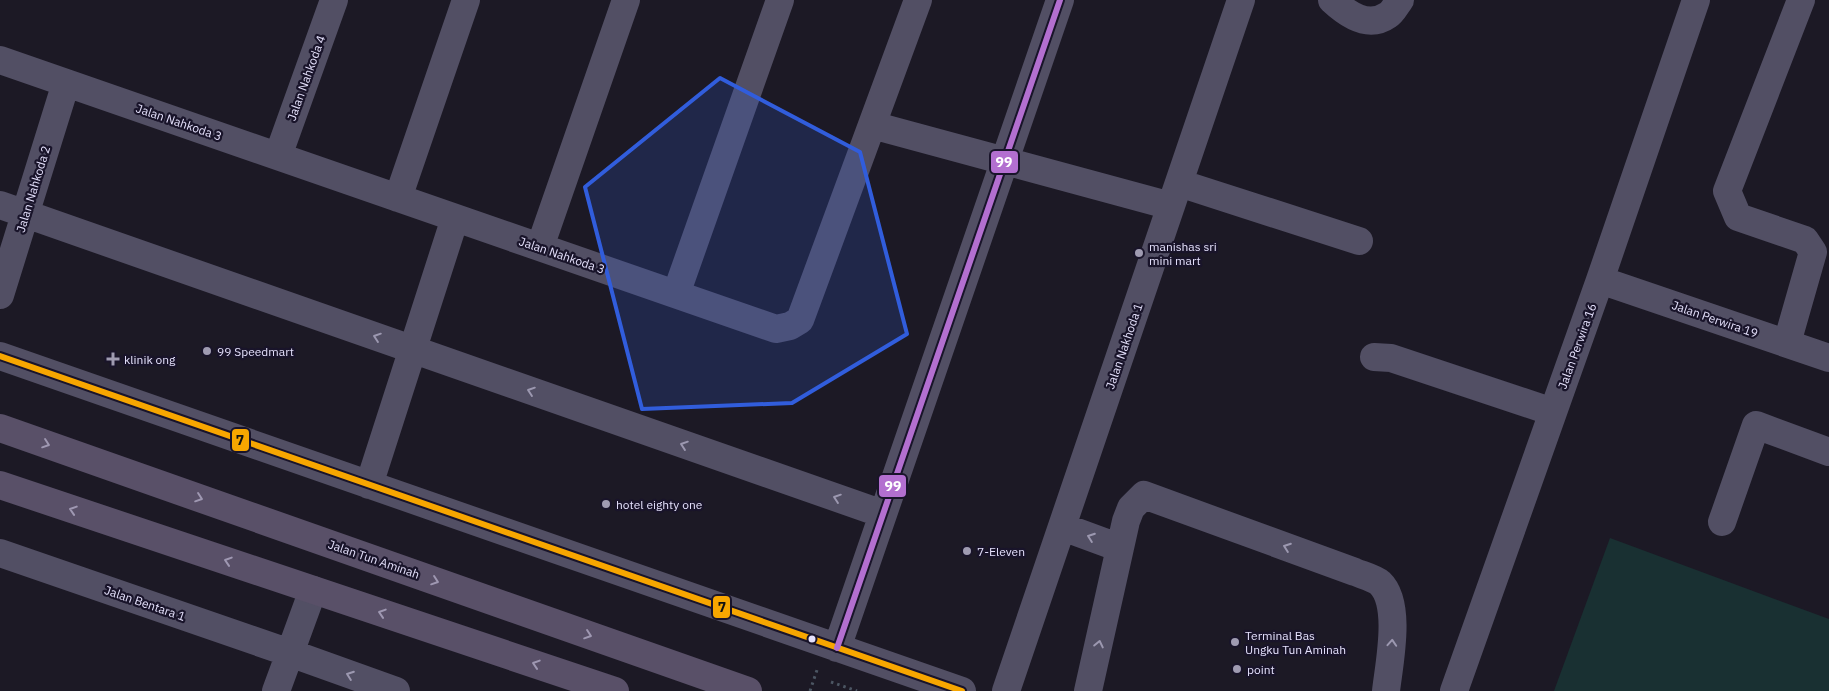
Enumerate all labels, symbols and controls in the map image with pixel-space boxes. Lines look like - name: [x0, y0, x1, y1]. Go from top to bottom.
- street label: Jalan Nahkoda 4: [284, 33, 328, 123]
- street label: Jalan Nahkoda 3: [134, 100, 224, 144]
- street label: Jalan Nahkoda 2: [13, 144, 53, 234]
- line badge: 99: [990, 150, 1019, 174]
- text: 99: [996, 153, 1012, 171]
- street label: Jalan Nahkoda 3: [517, 233, 607, 277]
- place label: manishas sri mini mart: [1149, 239, 1217, 268]
- marker: manishas sri mini mart: [1133, 247, 1145, 259]
- street label: Jalan Perwira 19: [1670, 297, 1760, 341]
- street label: Jalan Nakhoda 1: [1102, 301, 1146, 391]
- street label: Jalan Perwira 16: [1555, 301, 1599, 391]
- one-way arrow: [374, 333, 382, 343]
- place label: 99 Speedmart: [217, 344, 294, 359]
- marker: 99 Speedmart: [201, 345, 213, 357]
- marker: klinik ong: [106, 352, 120, 366]
- place label: klinik ong: [124, 352, 176, 367]
- one-way arrow: [527, 387, 535, 397]
- line badge: 7: [231, 428, 250, 452]
- text: 7: [236, 431, 244, 449]
- one-way arrow: [41, 438, 50, 448]
- one-way arrow: [680, 440, 689, 450]
- line badge: 99: [878, 474, 907, 498]
- text: 99: [885, 477, 901, 495]
- one-way arrow: [195, 492, 203, 502]
- one-way arrow: [834, 494, 842, 504]
- place label: hotel eighty one: [616, 497, 703, 512]
- marker: hotel eighty one: [600, 498, 612, 510]
- one-way arrow: [70, 506, 78, 516]
- one-way arrow: [1088, 533, 1096, 543]
- street label: Jalan Tun Aminah: [326, 536, 422, 582]
- one-way arrow: [1283, 543, 1291, 553]
- place label: 7-Eleven: [977, 544, 1025, 559]
- marker: 7-Eleven: [961, 545, 973, 557]
- one-way arrow: [224, 557, 232, 567]
- one-way arrow: [430, 575, 439, 585]
- street label: Jalan Bentara 1: [103, 582, 187, 624]
- line badge: 7: [712, 595, 731, 619]
- text: 7: [718, 598, 726, 616]
- one-way arrow: [378, 609, 386, 619]
- place label: Terminal Bas Ungku Tun Aminah: [1245, 628, 1346, 657]
- one-way arrow: [584, 629, 592, 639]
- unlabelled marker: [807, 634, 817, 644]
- marker: Terminal Bas Ungku Tun Aminah: [1229, 636, 1241, 648]
- one-way arrow: [1386, 638, 1397, 646]
- one-way arrow: [1093, 639, 1104, 648]
- one-way arrow: [532, 660, 540, 670]
- place label: point: [1247, 662, 1275, 677]
- marker: point: [1231, 663, 1243, 675]
- one-way arrow: [346, 670, 354, 680]

